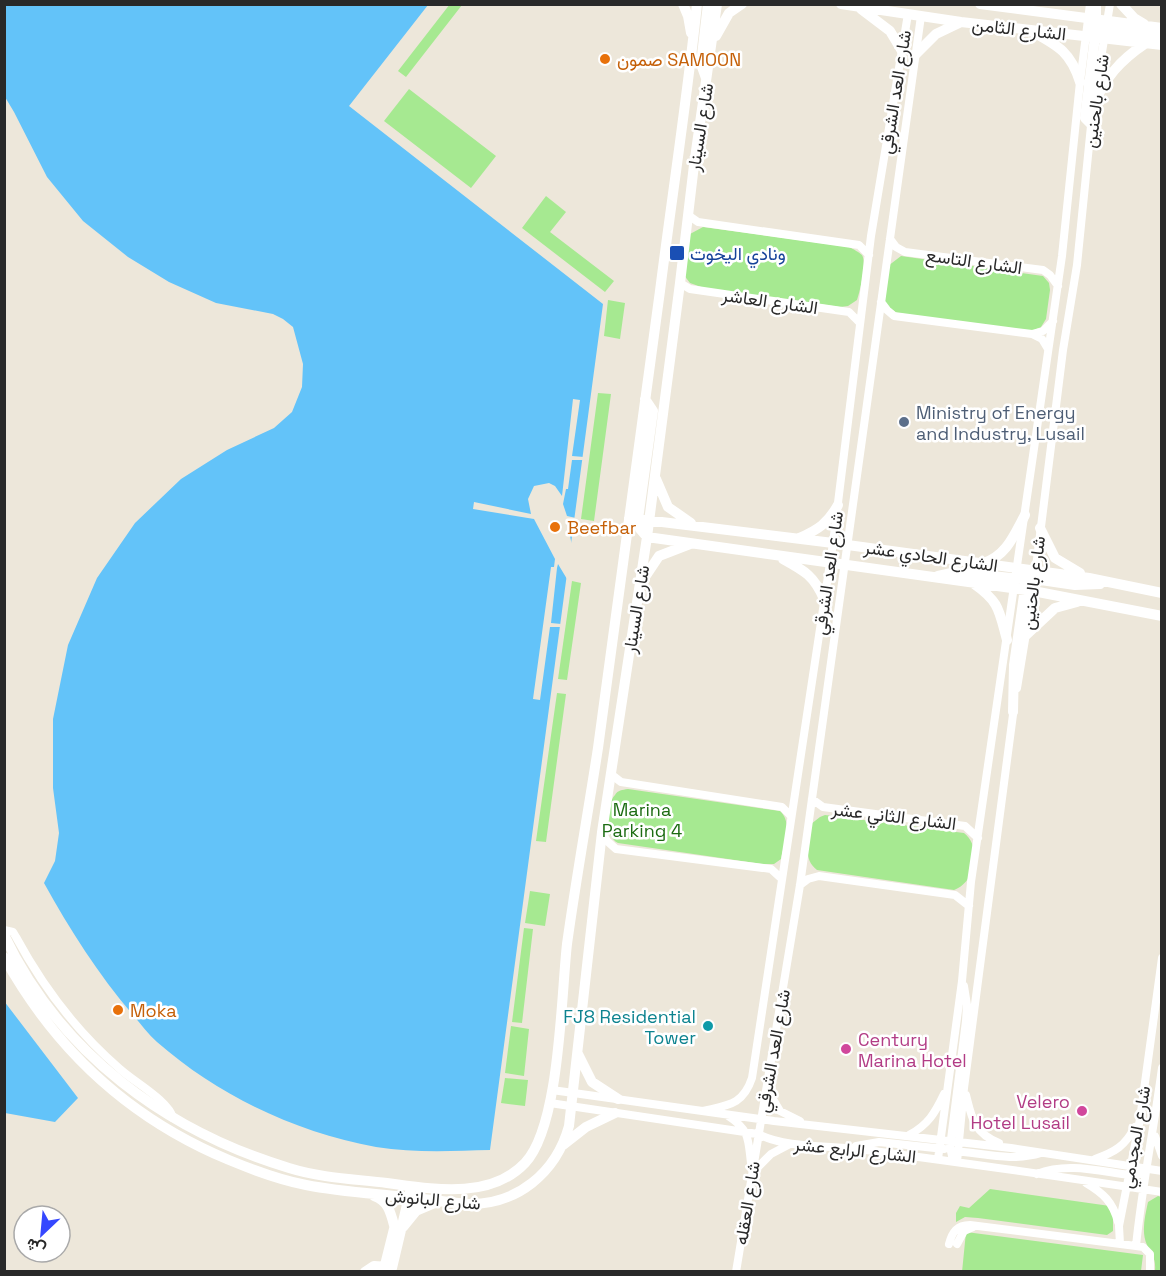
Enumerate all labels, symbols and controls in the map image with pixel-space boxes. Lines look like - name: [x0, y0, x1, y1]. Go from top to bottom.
- street label: الشارع الثامن: [971, 13, 1067, 46]
- street label: شارع العد الشرقي: [874, 29, 920, 156]
- place label: صمون SAMOON: [617, 48, 741, 71]
- marker: صمون SAMOON: [598, 52, 612, 66]
- street label: شارع بالحنين: [1078, 53, 1115, 150]
- street label: شارع السينار: [682, 81, 719, 174]
- place label: ونادي اليخوت: [690, 242, 786, 269]
- street label: الشارع التاسع: [924, 243, 1024, 280]
- marker: ونادي اليخوت: [668, 244, 686, 262]
- street label: الشارع العاشر: [719, 283, 819, 320]
- place label: Ministry of Energy and Industry, Lusail: [916, 401, 1085, 445]
- marker: Ministry of Energy and Industry, Lusail: [897, 415, 911, 429]
- street label: شارع العد الشرقي: [808, 510, 852, 637]
- place label: Beefbar: [567, 516, 637, 539]
- marker: Beefbar: [548, 520, 562, 534]
- street label: الشارع الحادي عشر: [861, 535, 999, 581]
- street label: شارع بالحنين: [1016, 535, 1051, 631]
- street label: شارع السينار: [618, 563, 655, 656]
- street label: الشارع الثاني عشر: [829, 797, 957, 839]
- park label: Marina Parking 4: [602, 798, 682, 842]
- street label: شارع العد الشرقي: [751, 988, 799, 1115]
- place label: Moka: [130, 999, 177, 1022]
- marker: Moka: [111, 1003, 125, 1017]
- place label: FJ8 Residential Tower: [563, 1005, 696, 1049]
- marker: FJ8 Residential Tower: [701, 1019, 715, 1033]
- place label: Century Marina Hotel: [858, 1028, 967, 1072]
- marker: Century Marina Hotel: [839, 1042, 853, 1056]
- street label: شارع المجدمي: [1115, 1084, 1159, 1191]
- place label: Velero Hotel Lusail: [970, 1090, 1070, 1134]
- marker: Velero Hotel Lusail: [1075, 1104, 1089, 1118]
- street label: الشارع الرابع عشر: [792, 1132, 917, 1169]
- street label: شارع العقله: [729, 1159, 766, 1247]
- street label: شارع البانوش: [384, 1183, 482, 1216]
- north arrow: [12, 1204, 72, 1264]
- text: ش: [22, 1233, 49, 1261]

